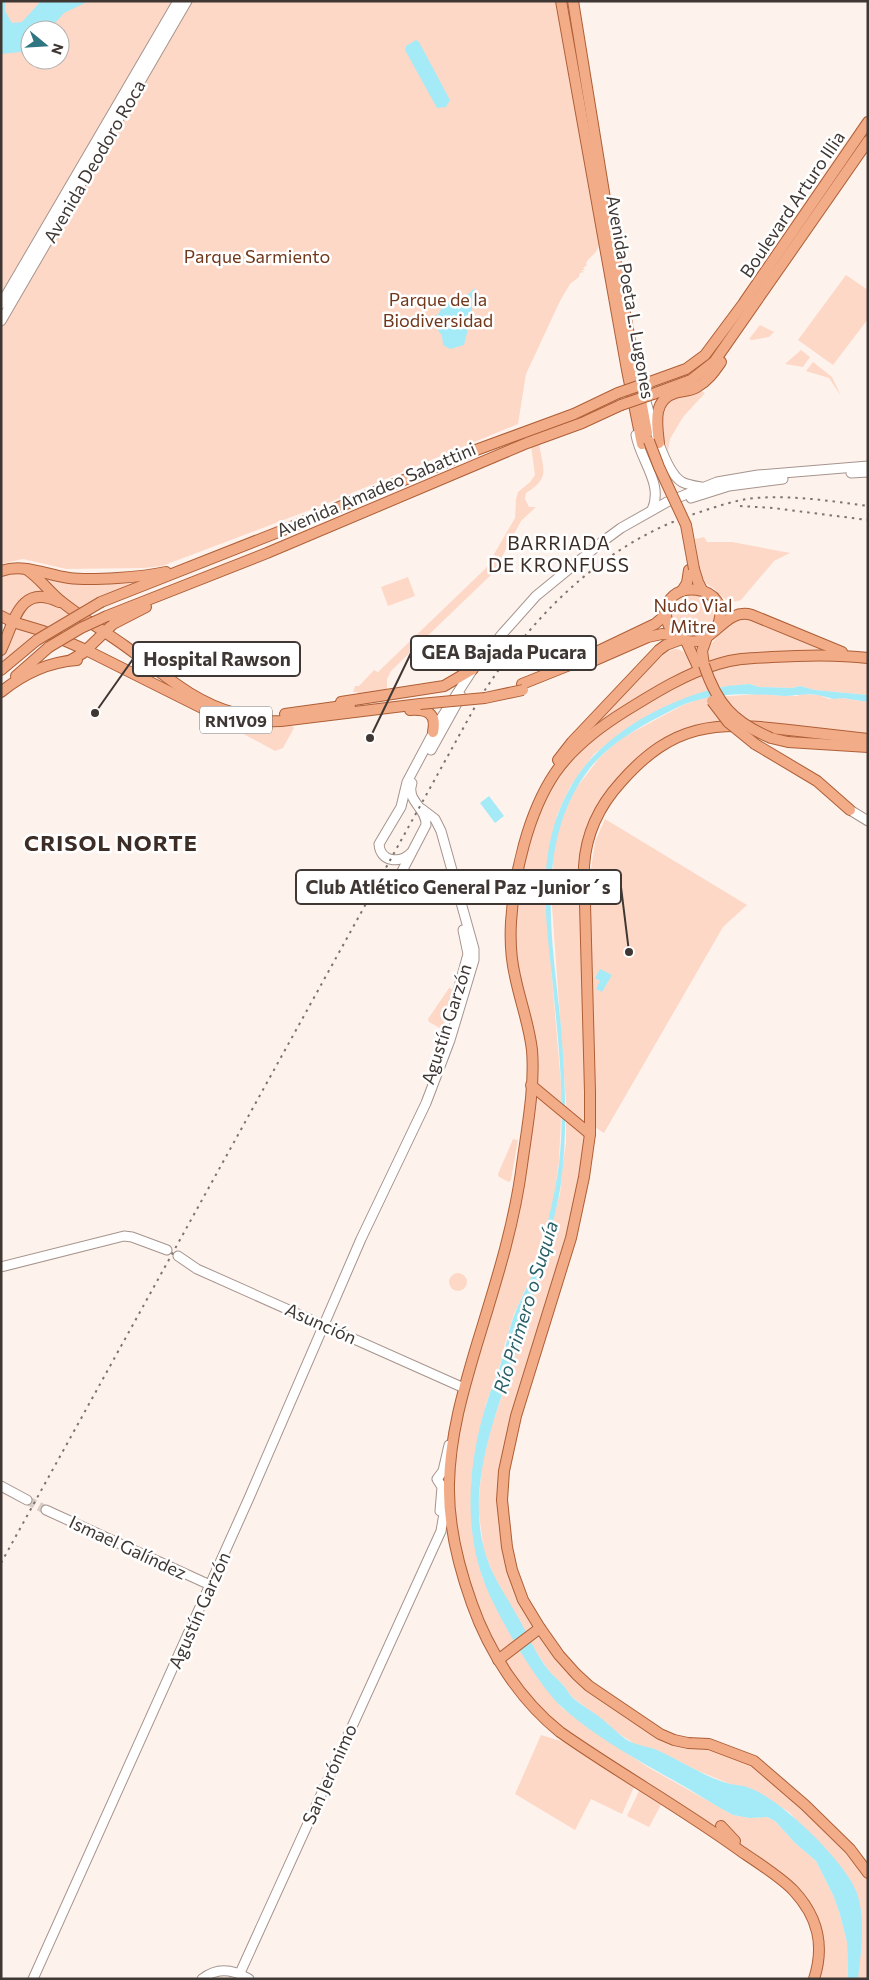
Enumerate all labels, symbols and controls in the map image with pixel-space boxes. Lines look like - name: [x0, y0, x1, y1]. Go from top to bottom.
- north arrow: [20, 20, 70, 70]
- text: N: [48, 42, 68, 57]
- street label: Avenida Deodoro Roca: [38, 76, 150, 246]
- street label: Boulevard Arturo Illia: [735, 127, 849, 281]
- street label: Avenida Poeta L. Lugones: [602, 193, 660, 401]
- park label: Parque Sarmiento: [184, 245, 330, 267]
- park label: Parque de la Biodiversidad: [383, 288, 493, 331]
- street label: Avenida Amadeo Sabattini: [273, 437, 479, 541]
- district label: BARRIADA DE KRONFUSS: [488, 531, 630, 576]
- park label: Nudo Vial Mitre: [653, 594, 733, 637]
- callout: GEA Bajada Pucara: [411, 636, 596, 670]
- text: GEA Bajada Pucara: [421, 640, 587, 663]
- callout: Hospital Rawson: [133, 642, 300, 676]
- text: Hospital Rawson: [143, 647, 291, 670]
- road number: RN1V09: [200, 706, 272, 734]
- district label: CRISOL NORTE: [24, 829, 198, 856]
- callout: Club Atlético General Paz -Junior´s: [296, 870, 621, 904]
- text: Club Atlético General Paz -Junior´s: [305, 875, 611, 898]
- street label: Agustín Garzón: [416, 961, 476, 1087]
- water label: Río Primero o Suquía: [488, 1218, 562, 1396]
- street label: Asunción: [282, 1298, 360, 1348]
- street label: Ismael Galíndez: [66, 1510, 190, 1584]
- street label: Agustín Garzón: [163, 1548, 235, 1672]
- street label: San Jerónimo: [297, 1720, 361, 1828]

